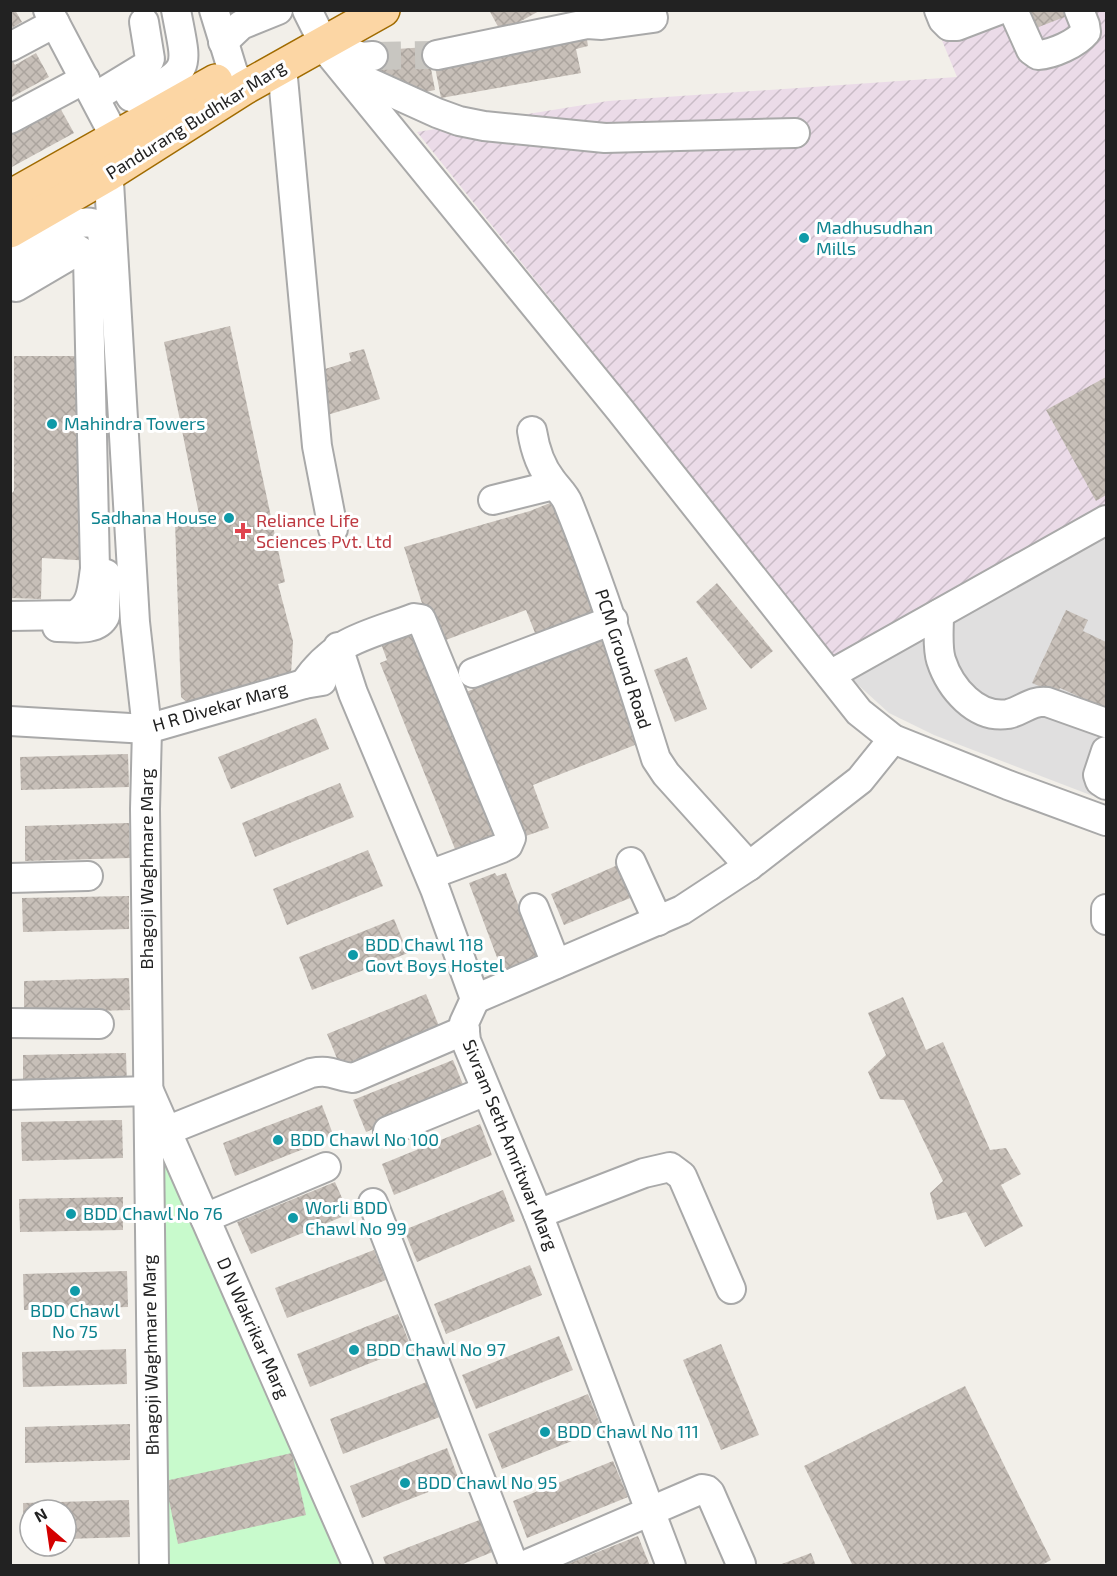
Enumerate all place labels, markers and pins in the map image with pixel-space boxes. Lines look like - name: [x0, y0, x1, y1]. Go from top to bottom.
- place label: Madhusudhan Mills: [816, 216, 933, 259]
- marker: Madhusudhan Mills: [797, 231, 811, 245]
- place label: Mahindra Towers: [64, 412, 205, 434]
- marker: Mahindra Towers: [45, 417, 59, 431]
- place label: Sadhana House: [91, 506, 217, 528]
- place label: Reliance Life Sciences Pvt. Ltd: [256, 509, 392, 552]
- marker: Sadhana House: [222, 511, 236, 525]
- marker: Reliance Life Sciences Pvt. Ltd: [234, 522, 252, 540]
- place label: BDD Chawl 118 Govt Boys Hostel: [365, 933, 505, 976]
- marker: BDD Chawl 118 Govt Boys Hostel: [346, 948, 360, 962]
- place label: BDD Chawl No 100: [290, 1128, 439, 1150]
- marker: BDD Chawl No 100: [271, 1133, 285, 1147]
- place label: Worli BDD Chawl No 99: [305, 1196, 407, 1239]
- place label: BDD Chawl No 76: [83, 1202, 223, 1224]
- marker: BDD Chawl No 76: [64, 1207, 78, 1221]
- marker: Worli BDD Chawl No 99: [286, 1211, 300, 1225]
- marker: BDD Chawl No 75: [68, 1284, 82, 1298]
- place label: BDD Chawl No 75: [30, 1299, 121, 1342]
- place label: BDD Chawl No 97: [366, 1338, 506, 1360]
- marker: BDD Chawl No 97: [347, 1343, 361, 1357]
- place label: BDD Chawl No 111: [557, 1420, 699, 1442]
- marker: BDD Chawl No 111: [538, 1425, 552, 1439]
- place label: BDD Chawl No 95: [417, 1471, 557, 1493]
- marker: BDD Chawl No 95: [398, 1476, 412, 1490]

